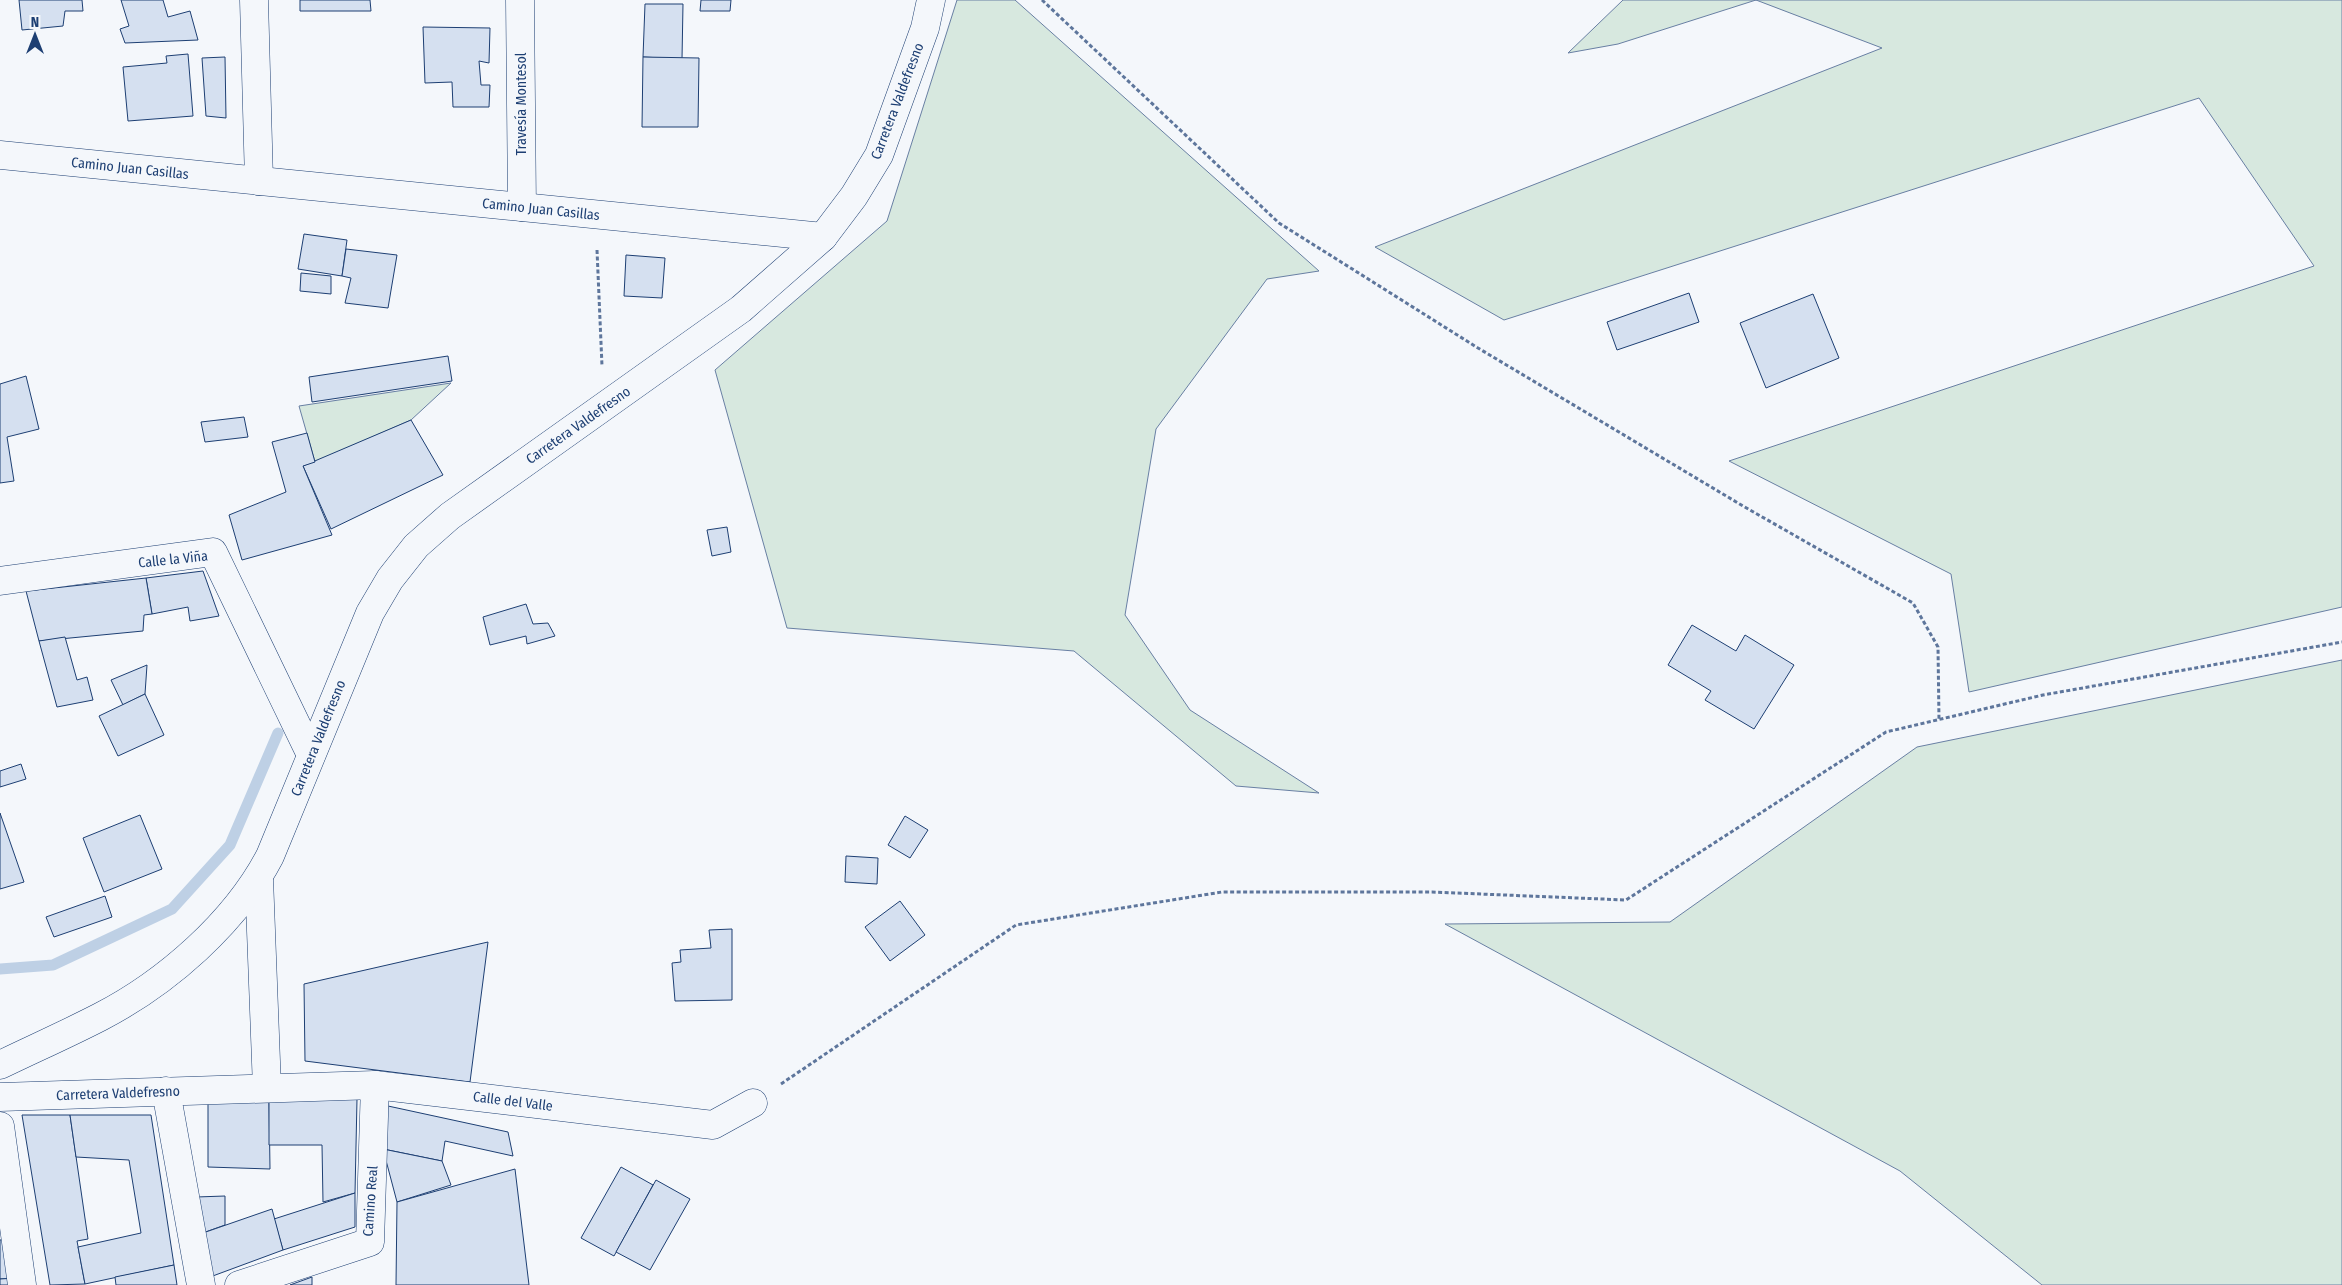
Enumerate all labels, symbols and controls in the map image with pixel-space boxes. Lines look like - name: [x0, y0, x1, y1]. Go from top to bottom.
- north arrow: [10, 10, 60, 60]
- text: N: [31, 14, 39, 31]
- street label: Carretera Valdefresno: [867, 40, 928, 162]
- street label: Travesía Montesol: [513, 52, 530, 155]
- street label: Camino Juan Casillas: [70, 154, 190, 183]
- street label: Camino Juan Casillas: [481, 195, 601, 224]
- street label: Carretera Valdefresno: [523, 383, 634, 468]
- street label: Calle la Viña: [137, 547, 209, 572]
- street label: Carretera Valdefresno: [287, 678, 350, 799]
- street label: Carretera Valdefresno: [56, 1083, 180, 1104]
- street label: Calle del Valle: [472, 1088, 554, 1115]
- street label: Camino Real: [360, 1165, 381, 1237]

